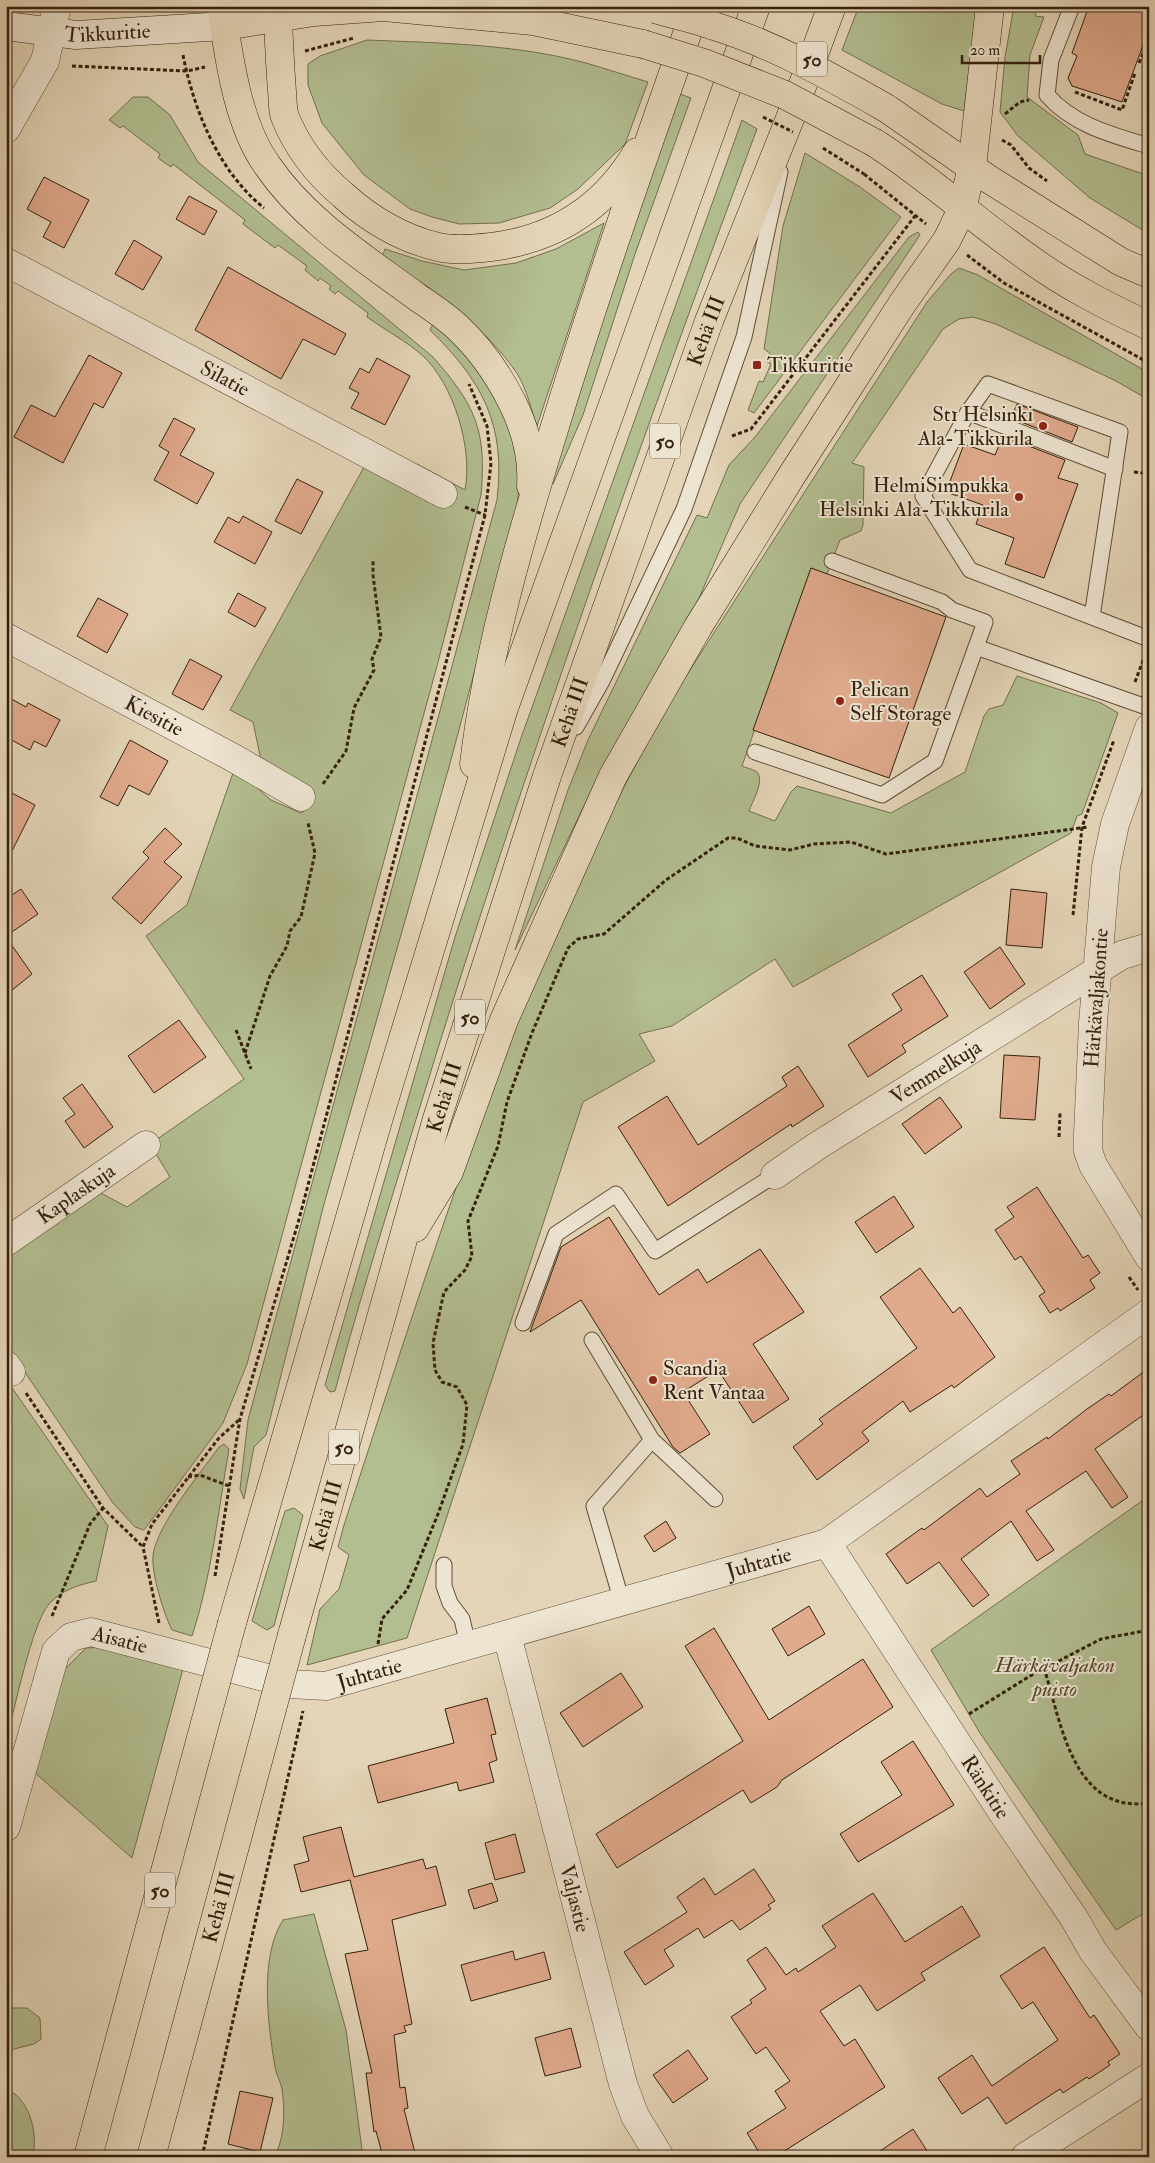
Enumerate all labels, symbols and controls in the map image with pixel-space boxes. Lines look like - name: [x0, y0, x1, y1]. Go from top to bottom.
- street label: Tikkuritie: [63, 18, 151, 49]
- scale bar: [962, 32, 1040, 64]
- text: 20 m: [970, 41, 1000, 60]
- road number: 50: [797, 42, 827, 76]
- street label: Kehä III: [681, 292, 732, 370]
- place label: Tikkuritie: [767, 352, 853, 379]
- street label: Silatie: [195, 355, 254, 403]
- marker: Tikkuritie: [751, 359, 763, 371]
- place label: St1 Helsinki Ala-Tikkurila: [917, 401, 1033, 452]
- marker: St1 Helsinki Ala-Tikkurila: [1037, 420, 1049, 432]
- road number: 50: [650, 424, 680, 458]
- place label: HelmiSimpukka Helsinki Ala-Tikkurila: [819, 472, 1009, 523]
- marker: HelmiSimpukka Helsinki Ala-Tikkurila: [1013, 491, 1025, 503]
- street label: Kehä III: [545, 674, 595, 751]
- place label: Pelican Self Storage: [850, 676, 951, 727]
- street label: Kiesitie: [120, 690, 188, 743]
- marker: Pelican Self Storage: [834, 695, 846, 707]
- street label: Härkävaljakontie: [1078, 927, 1115, 1069]
- road number: 50: [455, 1000, 485, 1034]
- street label: Vemmelkuja: [885, 1033, 987, 1111]
- street label: Kehä III: [421, 1058, 468, 1136]
- street label: Kaplaskuja: [32, 1157, 121, 1231]
- place label: Scandia Rent Vantaa: [663, 1355, 765, 1406]
- marker: Scandia Rent Vantaa: [647, 1374, 659, 1386]
- road number: 50: [329, 1430, 359, 1464]
- street label: Kehä III: [303, 1477, 349, 1554]
- street label: Juhtatie: [722, 1541, 795, 1585]
- street label: Aisatie: [88, 1620, 150, 1660]
- street label: Juhtatie: [333, 1652, 405, 1696]
- park label: Härkävaljakon puisto: [994, 1652, 1115, 1703]
- street label: Ränkitie: [955, 1750, 1016, 1825]
- street label: Valjastie: [553, 1862, 596, 1935]
- street label: Kehä III: [197, 1868, 242, 1946]
- road number: 50: [145, 1872, 175, 1908]

